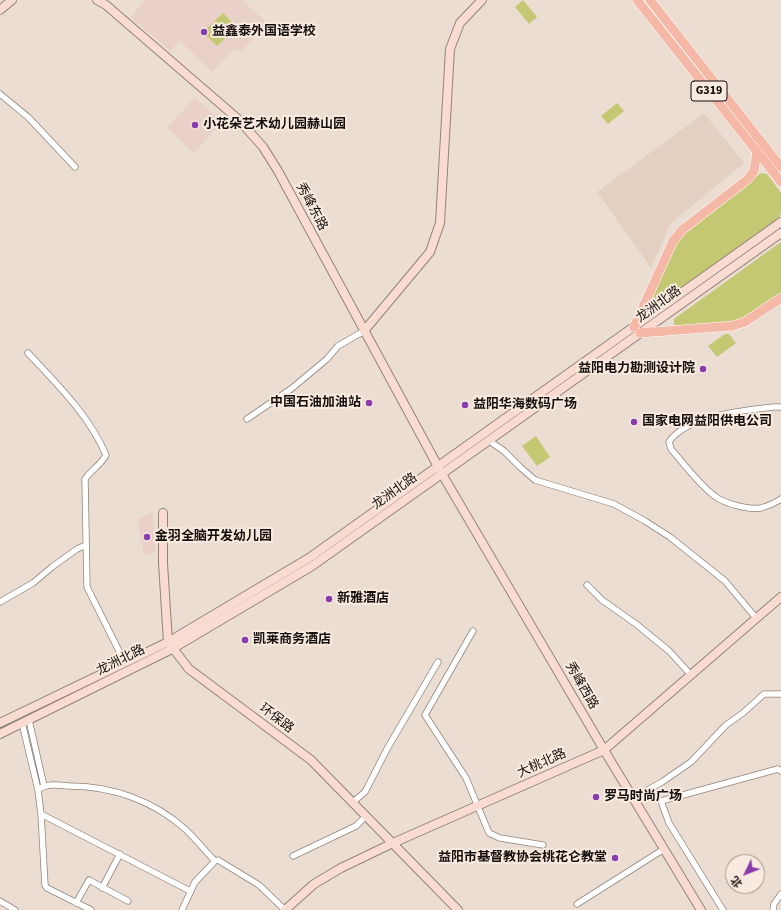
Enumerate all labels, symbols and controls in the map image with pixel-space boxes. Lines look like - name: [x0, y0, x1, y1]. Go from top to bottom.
- place label: 益鑫泰外国语学校: [212, 24, 316, 40]
- marker: 益鑫泰外国语学校: [199, 27, 209, 37]
- road number: G319: [691, 81, 727, 101]
- place label: 小花朵艺术幼儿园赫山园: [203, 117, 346, 133]
- marker: 小花朵艺术幼儿园赫山园: [190, 120, 200, 130]
- street label: 秀峰东路: [292, 180, 330, 234]
- street label: 龙洲北路: [633, 283, 685, 327]
- place label: 益阳电力勘测设计院: [578, 361, 695, 377]
- marker: 益阳电力勘测设计院: [698, 364, 708, 374]
- place label: 中国石油加油站: [270, 395, 361, 411]
- place label: 益阳华海数码广场: [473, 397, 577, 413]
- marker: 中国石油加油站: [364, 398, 374, 408]
- marker: 益阳华海数码广场: [460, 400, 470, 410]
- place label: 国家电网益阳供电公司: [642, 414, 772, 430]
- marker: 国家电网益阳供电公司: [629, 417, 639, 427]
- street label: 龙洲北路: [369, 470, 421, 514]
- place label: 金羽全脑开发幼儿园: [155, 529, 272, 545]
- marker: 金羽全脑开发幼儿园: [142, 532, 152, 542]
- place label: 新雅酒店: [337, 591, 389, 607]
- marker: 新雅酒店: [324, 594, 334, 604]
- place label: 凯莱商务酒店: [253, 632, 331, 648]
- marker: 凯莱商务酒店: [240, 635, 250, 645]
- street label: 龙洲北路: [94, 643, 148, 679]
- street label: 秀峰西路: [561, 660, 601, 712]
- street label: 环保路: [256, 701, 296, 737]
- street label: 大桃北路: [515, 746, 569, 782]
- place label: 罗马时尚广场: [604, 789, 682, 805]
- marker: 罗马时尚广场: [591, 792, 601, 802]
- place label: 益阳市基督教协会桃花仑教堂: [438, 850, 607, 866]
- marker: 益阳市基督教协会桃花仑教堂: [610, 853, 620, 863]
- north arrow: [725, 854, 765, 894]
- text: 北: [727, 873, 746, 891]

